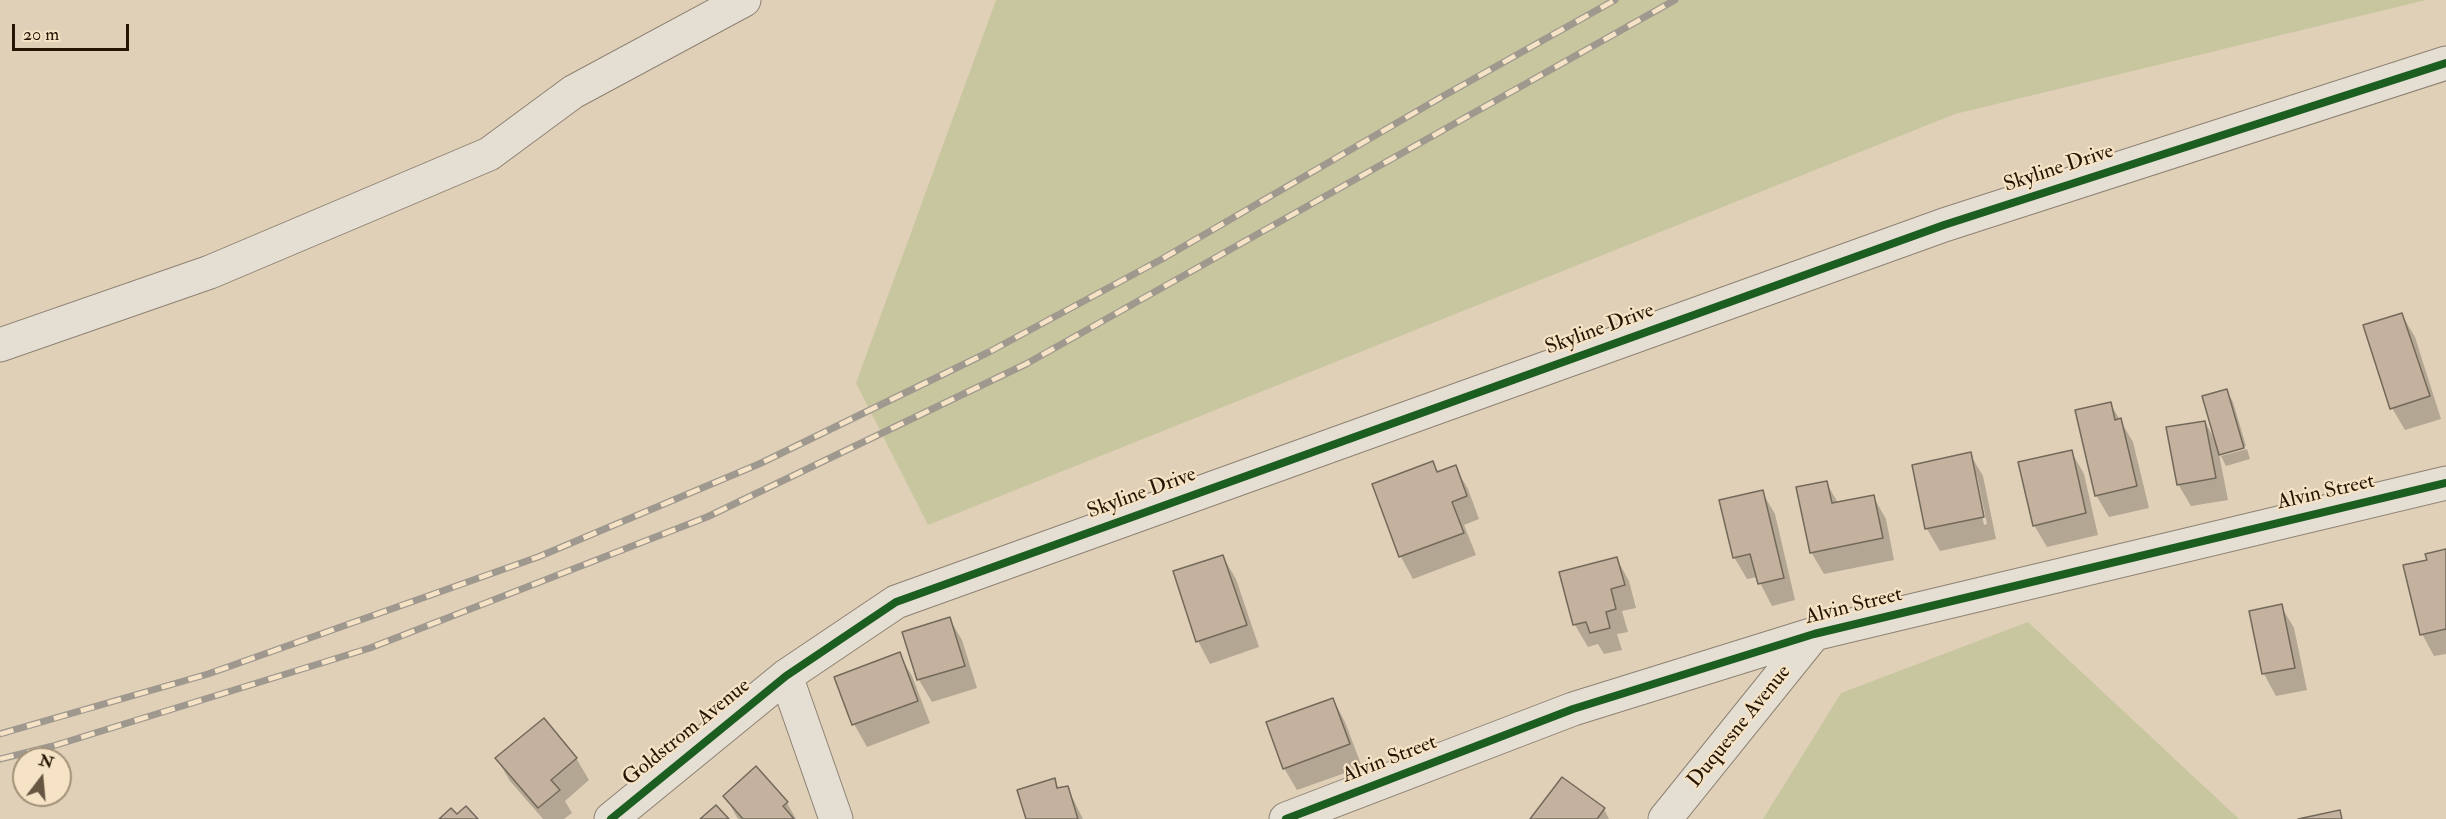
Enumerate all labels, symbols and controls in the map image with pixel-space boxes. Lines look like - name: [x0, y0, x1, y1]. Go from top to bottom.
- scale bar: [15, 12, 132, 50]
- text: 20 m: [23, 23, 59, 46]
- street label: Skyline Drive: [2001, 139, 2117, 199]
- street label: Skyline Drive: [1542, 299, 1658, 361]
- street label: Skyline Drive: [1084, 463, 1200, 525]
- street label: Alvin Street: [2275, 470, 2377, 516]
- street label: Alvin Street: [1803, 583, 1905, 631]
- street label: Duquesne Avenue: [1683, 661, 1797, 793]
- street label: Goldstrom Avenue: [618, 674, 756, 792]
- street label: Alvin Street: [1339, 730, 1441, 790]
- north arrow: [12, 747, 72, 807]
- text: N: [37, 750, 56, 773]

